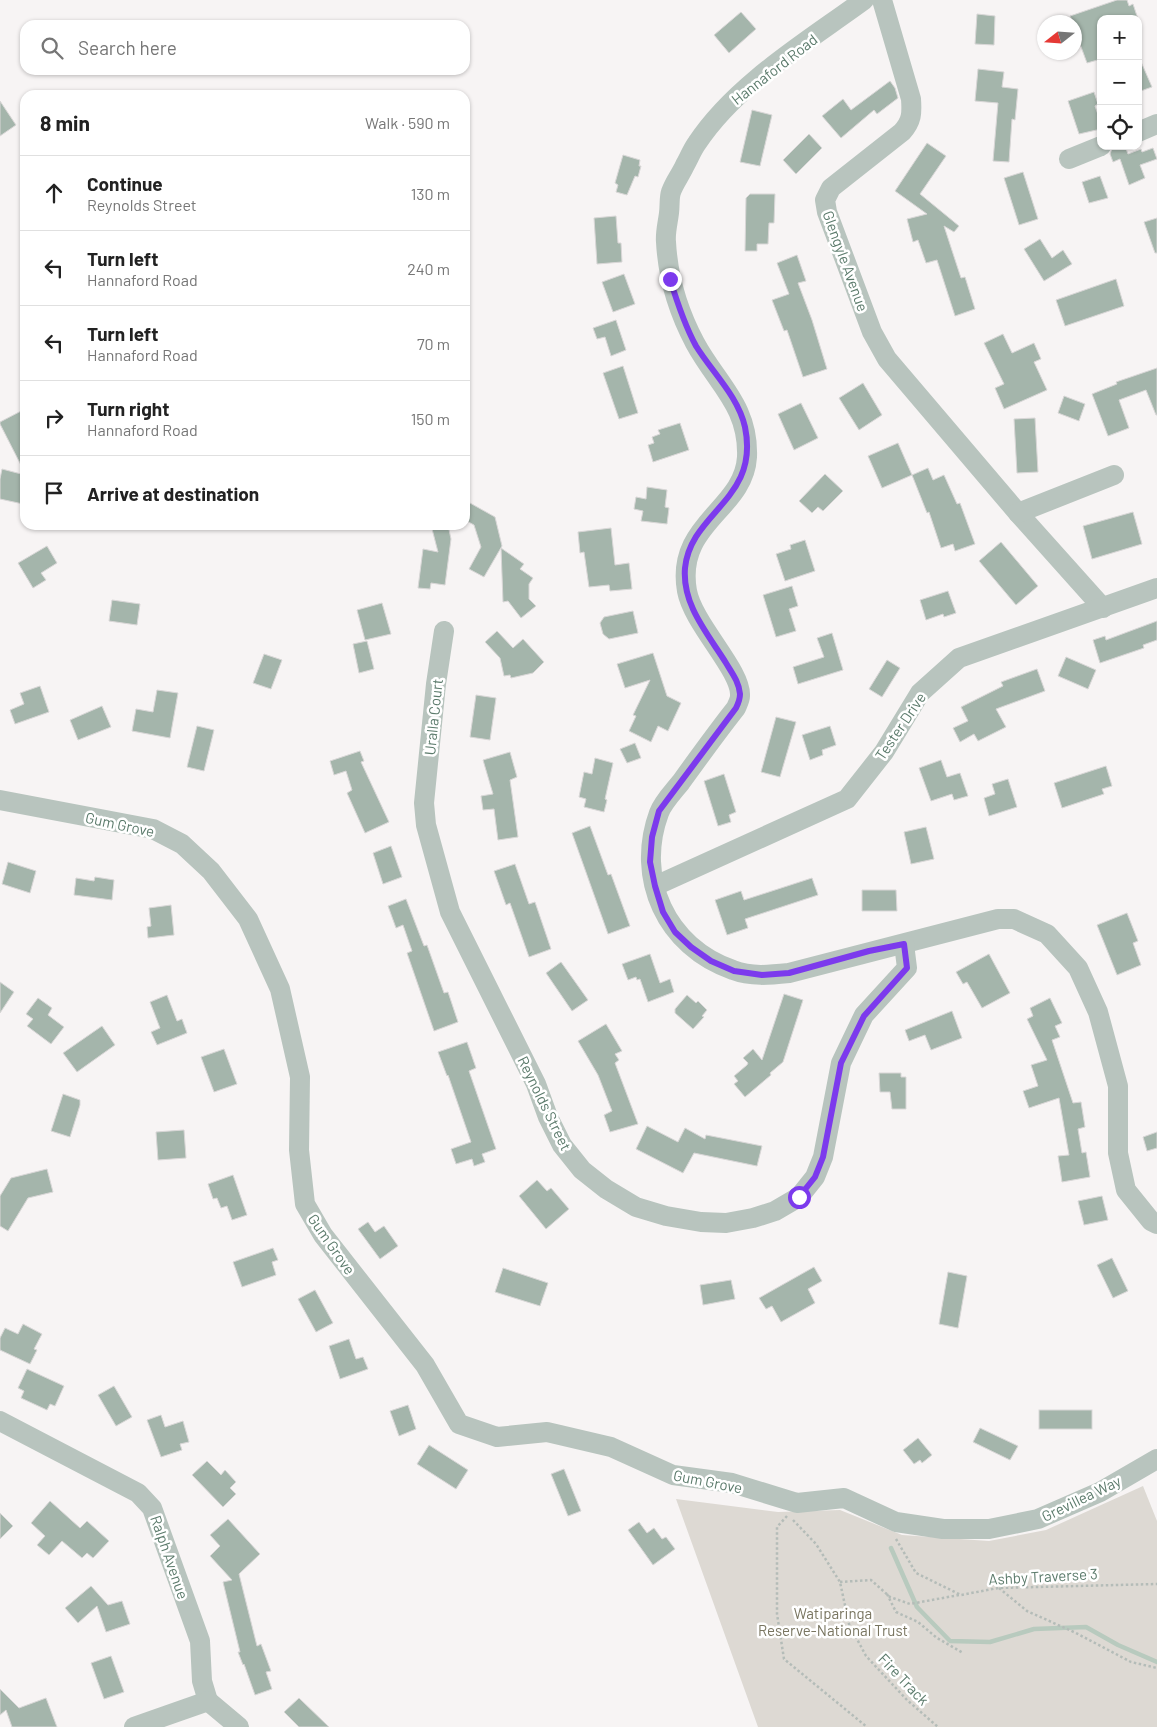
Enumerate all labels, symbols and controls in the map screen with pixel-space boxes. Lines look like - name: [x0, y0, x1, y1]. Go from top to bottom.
- north arrow: [1037, 15, 1082, 60]
- map controls: [1097, 15, 1142, 150]
- button: +: [1097, 15, 1142, 60]
- search box: [20, 20, 470, 75]
- street label: Hannaford Road: [728, 30, 820, 108]
- icon: search: [38, 34, 66, 62]
- text: Search here: [78, 36, 177, 59]
- button: −: [1097, 60, 1142, 105]
- button: locate: [1097, 105, 1142, 150]
- text: 8 min: [40, 110, 90, 135]
- text: Walk · 590 m: [365, 113, 450, 132]
- text: Continue: [87, 172, 163, 195]
- icon: ahead: [40, 179, 68, 207]
- text: 130 m: [411, 184, 450, 203]
- text: Reynolds Street: [87, 195, 197, 214]
- street label: Glengyle Avenue: [819, 208, 873, 314]
- text: Turn left: [87, 247, 158, 270]
- icon: left: [40, 254, 68, 282]
- text: 240 m: [407, 259, 450, 278]
- route end: [659, 268, 682, 291]
- text: Hannaford Road: [87, 270, 198, 289]
- text: Turn left: [87, 322, 158, 345]
- icon: left: [40, 329, 68, 357]
- text: 70 m: [417, 334, 450, 353]
- text: Hannaford Road: [87, 345, 198, 364]
- text: Turn right: [87, 397, 169, 420]
- icon: right: [40, 404, 68, 432]
- text: 150 m: [411, 409, 450, 428]
- text: Hannaford Road: [87, 420, 198, 439]
- icon: arrive: [40, 479, 68, 507]
- text: Arrive at destination: [87, 482, 259, 505]
- street label: Uralla Court: [420, 678, 446, 756]
- street label: Tester Drive: [871, 689, 929, 763]
- street label: Gum Grove: [84, 808, 156, 840]
- street label: Reynolds Street: [514, 1053, 576, 1153]
- route start: [788, 1186, 811, 1209]
- street label: Gum Grove: [305, 1210, 359, 1278]
- street label: Gum Grove: [672, 1465, 744, 1497]
- street label: Grevillea Way: [1039, 1471, 1124, 1525]
- street label: Ralph Avenue: [147, 1513, 193, 1601]
- street label: Ashby Traverse 3: [988, 1564, 1098, 1588]
- park label: Watiparinga Reserve-National Trust: [758, 1604, 908, 1639]
- street label: Fire Track: [875, 1649, 933, 1709]

